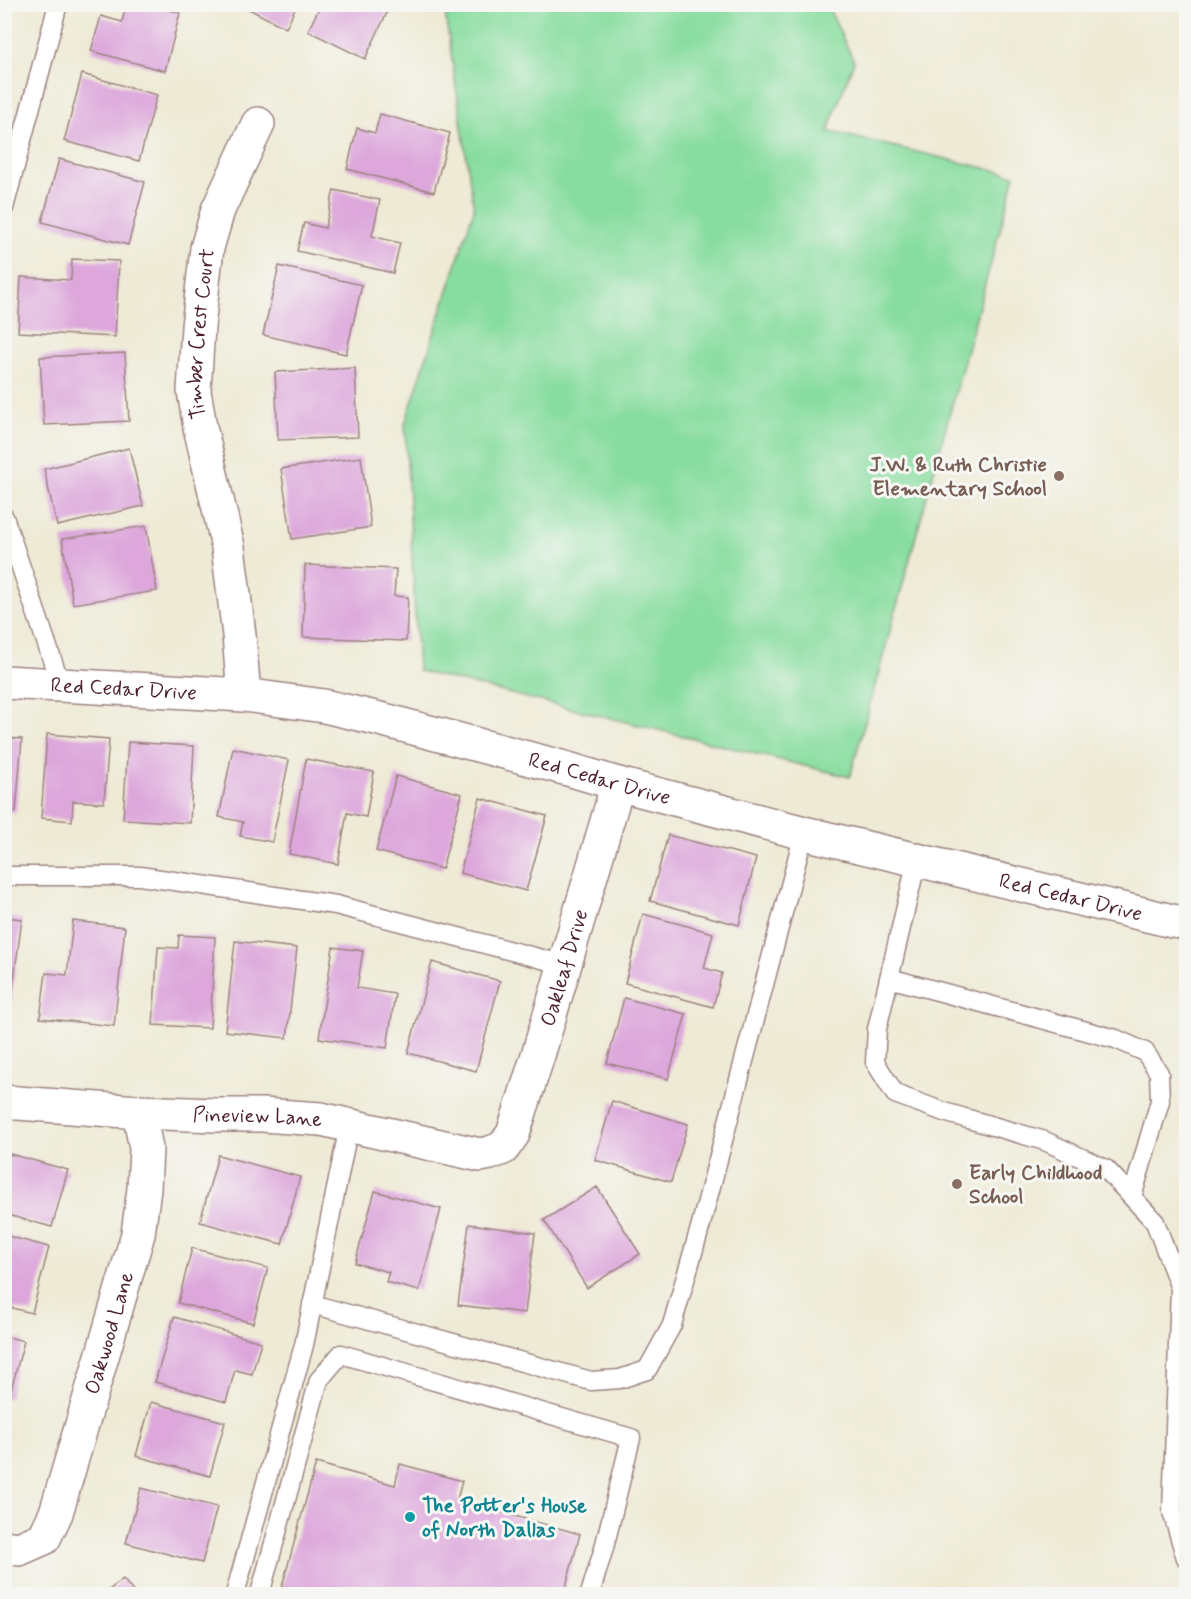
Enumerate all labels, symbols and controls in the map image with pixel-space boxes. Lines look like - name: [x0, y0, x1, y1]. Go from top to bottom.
- street label: Timber Crest Court: [180, 247, 222, 421]
- place label: J.W. & Ruth Christie Elementary School: [869, 451, 1047, 503]
- marker: J.W. & Ruth Christie Elementary School: [1052, 469, 1066, 483]
- street label: Red Cedar Drive: [50, 672, 198, 707]
- street label: Red Cedar Drive: [525, 746, 673, 812]
- street label: Red Cedar Drive: [996, 867, 1145, 928]
- street label: Oakleaf Drive: [534, 906, 595, 1030]
- street label: Pineview Lane: [192, 1101, 323, 1134]
- place label: Early Childhood School: [969, 1159, 1102, 1211]
- marker: Early Childhood School: [950, 1177, 964, 1191]
- street label: Oakwood Lane: [79, 1268, 141, 1398]
- place label: The Potter's House of North Dallas: [422, 1492, 587, 1544]
- marker: The Potter's House of North Dallas: [403, 1510, 417, 1524]

